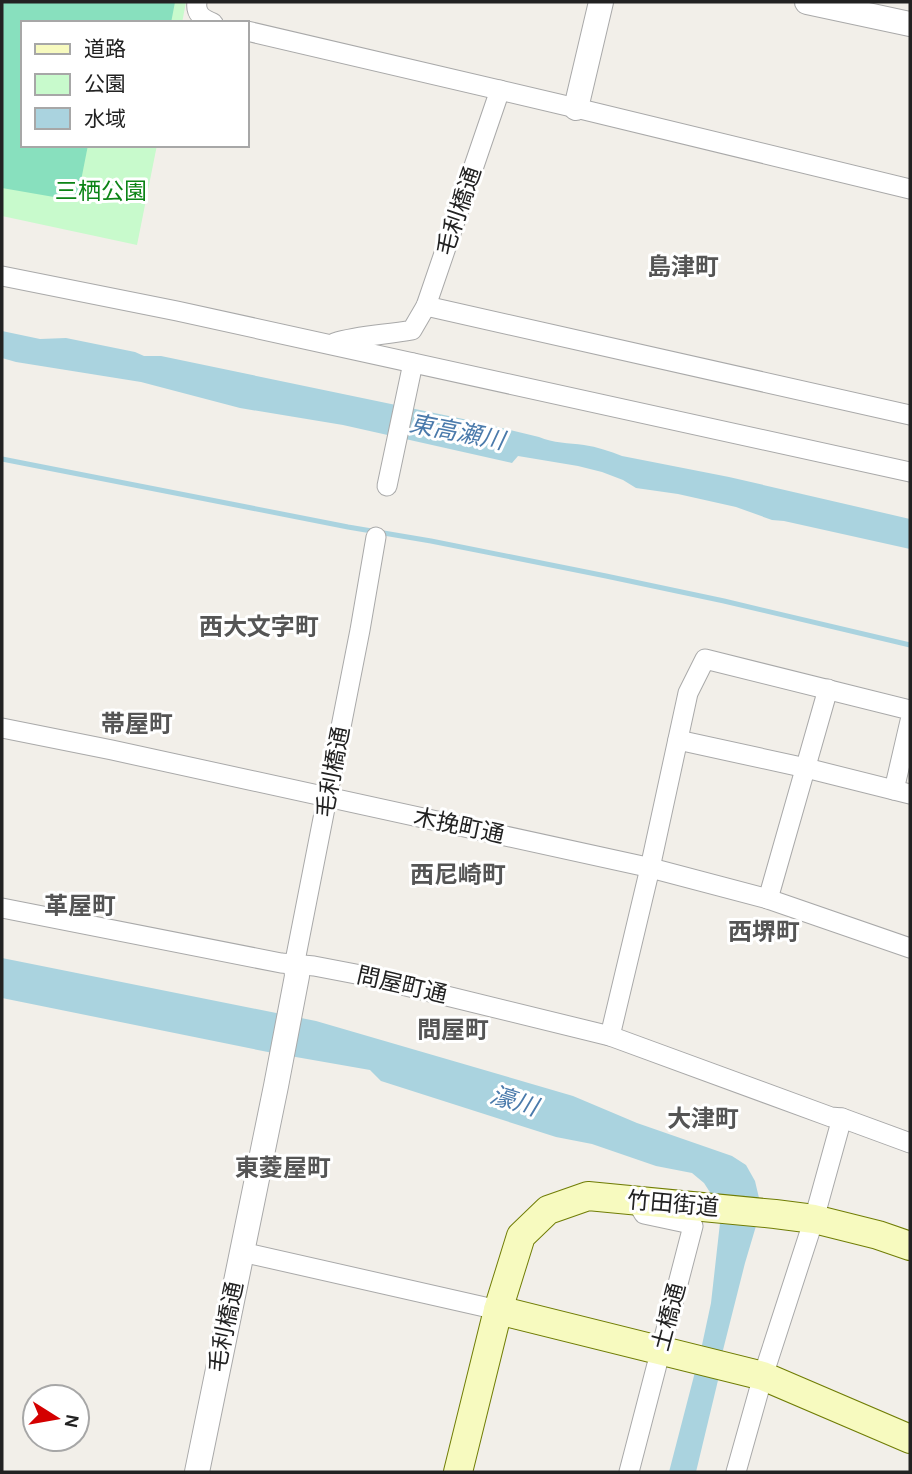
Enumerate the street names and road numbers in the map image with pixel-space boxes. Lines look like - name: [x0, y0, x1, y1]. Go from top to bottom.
- street label: 毛利橋通: [431, 163, 487, 259]
- street label: 毛利橋通: [311, 724, 355, 820]
- street label: 木挽町通: [411, 803, 507, 849]
- street label: 問屋町通: [354, 961, 450, 1009]
- street label: 竹田街道: [626, 1187, 720, 1221]
- street label: 毛利橋通: [203, 1279, 249, 1375]
- street label: 土橋通: [647, 1280, 691, 1354]

